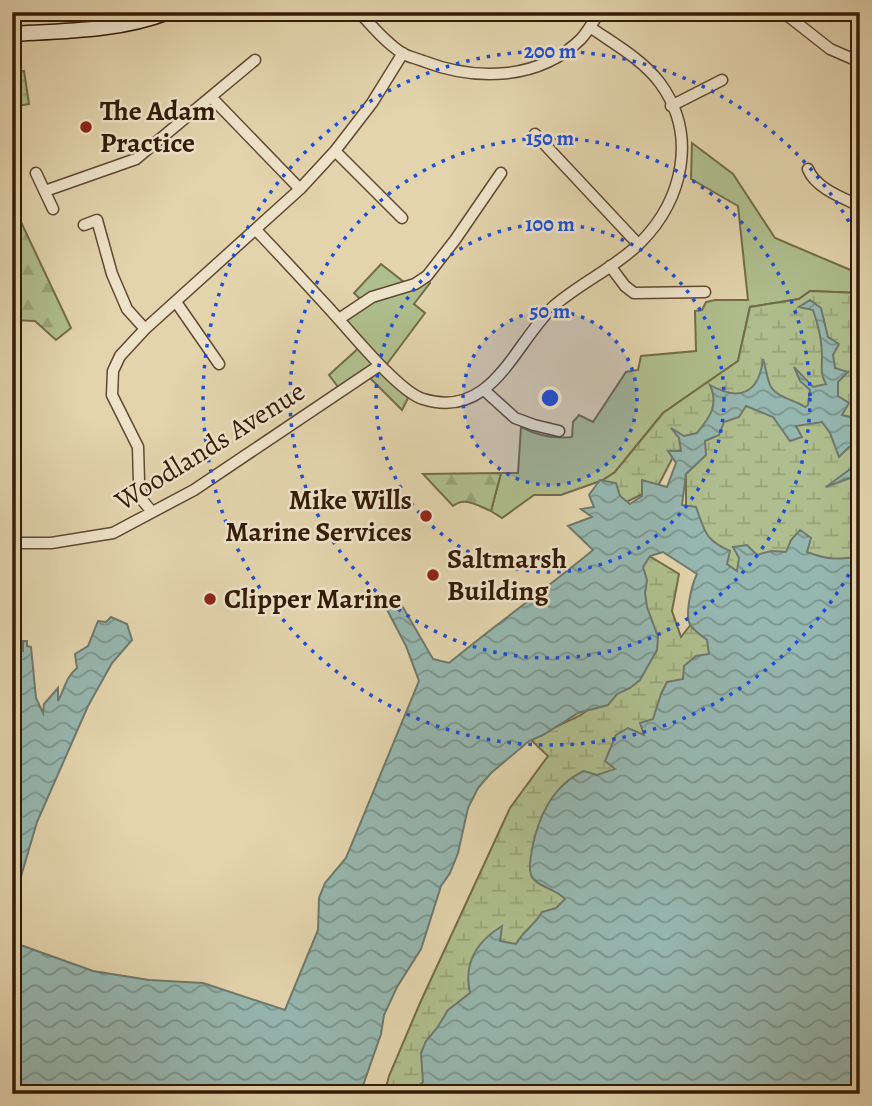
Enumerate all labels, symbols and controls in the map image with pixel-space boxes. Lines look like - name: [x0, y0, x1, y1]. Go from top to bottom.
- text: 200 m: [524, 37, 577, 65]
- place label: The Adam Practice: [100, 92, 216, 162]
- marker: The Adam Practice: [78, 119, 94, 135]
- text: 150 m: [526, 124, 575, 152]
- text: 100 m: [525, 210, 575, 238]
- text: 50 m: [530, 297, 571, 325]
- street label: Woodlands Avenue: [107, 372, 312, 520]
- centre of rings: [538, 386, 562, 410]
- place label: Mike Wills Marine Services: [225, 481, 412, 551]
- marker: Mike Wills Marine Services: [418, 508, 434, 524]
- place label: Saltmarsh Building: [447, 540, 567, 610]
- marker: Saltmarsh Building: [425, 567, 441, 583]
- place label: Clipper Marine: [224, 580, 402, 618]
- marker: Clipper Marine: [202, 591, 218, 607]

